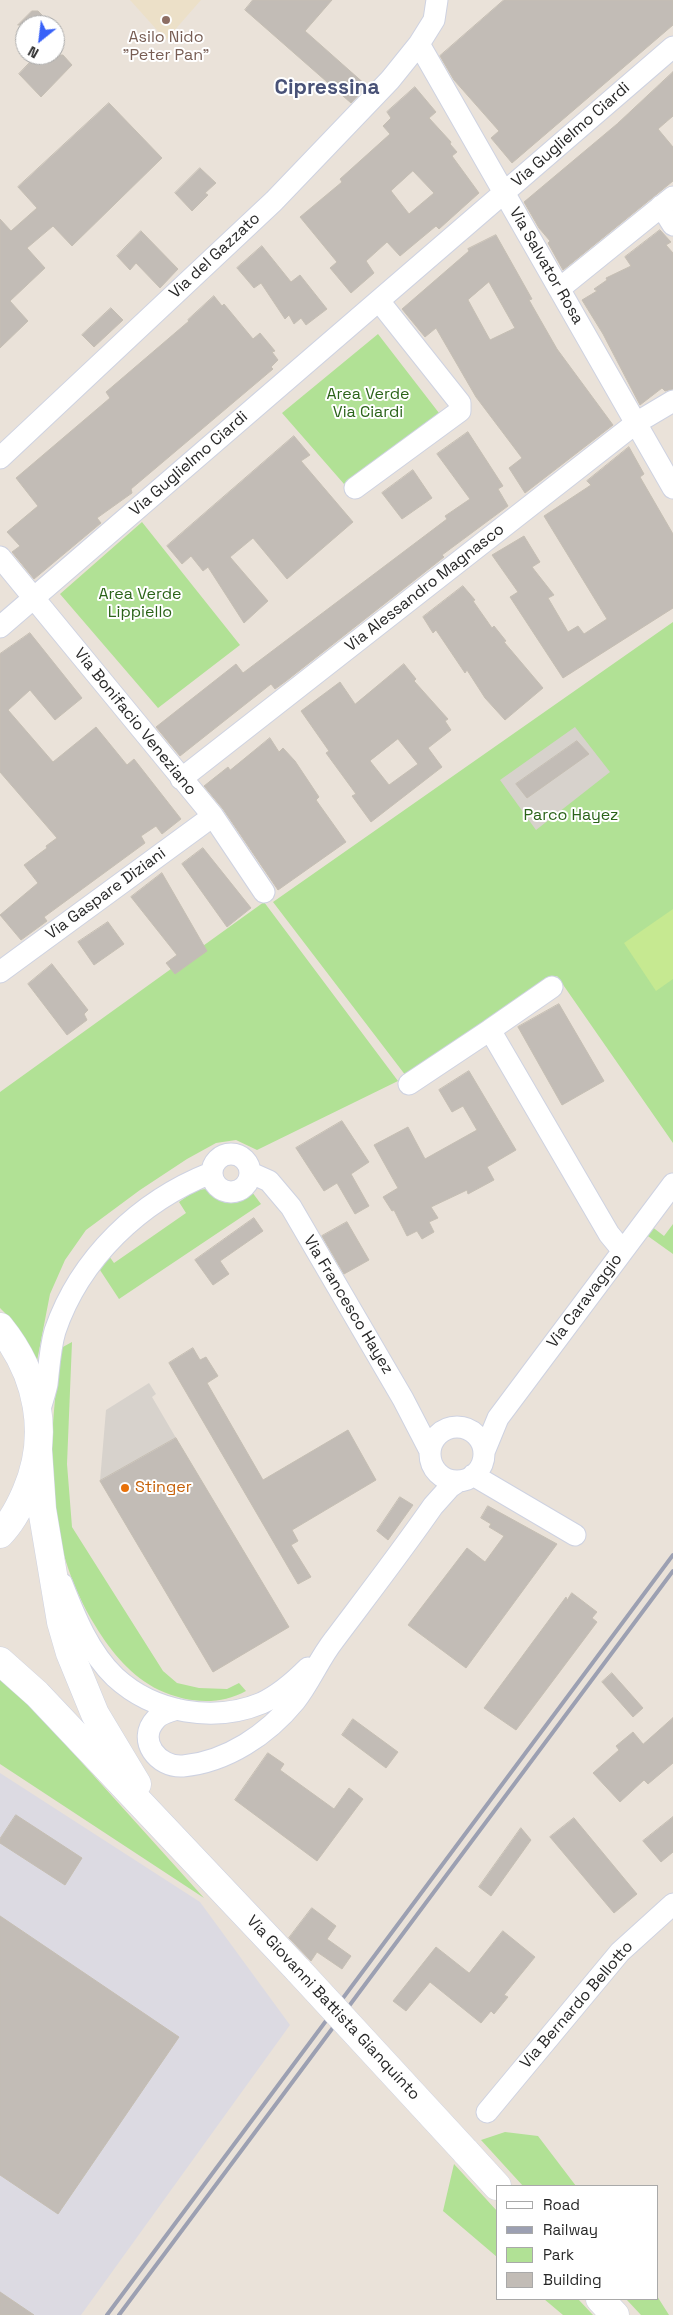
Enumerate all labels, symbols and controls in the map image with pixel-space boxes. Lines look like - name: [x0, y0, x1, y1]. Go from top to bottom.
- marker: Asilo Nido "Peter Pan": [160, 14, 172, 26]
- north arrow: [15, 15, 65, 65]
- place label: Asilo Nido "Peter Pan": [123, 28, 209, 66]
- text: N: [25, 42, 42, 62]
- district label: Cipressina: [274, 75, 380, 101]
- street label: Via Guglielmo Ciardi: [508, 79, 634, 191]
- street label: Via Salvator Rosa: [505, 204, 587, 328]
- street label: Via del Gazzato: [166, 209, 264, 303]
- park label: Area Verde Via Ciardi: [327, 385, 409, 423]
- street label: Via Guglielmo Ciardi: [126, 408, 252, 520]
- street label: Via Alessandro Magnasco: [342, 520, 508, 656]
- park label: Area Verde Lippiello: [99, 585, 181, 623]
- street label: Via Bonifacio Veneziano: [70, 645, 200, 799]
- park label: Parco Hayez: [524, 806, 618, 826]
- street label: Via Gaspare Diziani: [42, 844, 170, 944]
- street label: Via Francesco Hayez: [299, 1232, 397, 1378]
- street label: Via Caravaggio: [543, 1250, 627, 1352]
- place label: Stinger: [135, 1478, 192, 1498]
- marker: Stinger: [119, 1482, 131, 1494]
- street label: Via Giovanni Battista Gianquinto: [242, 1912, 424, 2104]
- street label: Via Bernardo Bellotto: [516, 1937, 638, 2073]
- legend: [496, 2185, 658, 2300]
- text: Road: [543, 2195, 580, 2214]
- text: Railway: [543, 2220, 598, 2239]
- text: Park: [543, 2245, 574, 2264]
- text: Building: [543, 2270, 602, 2289]

